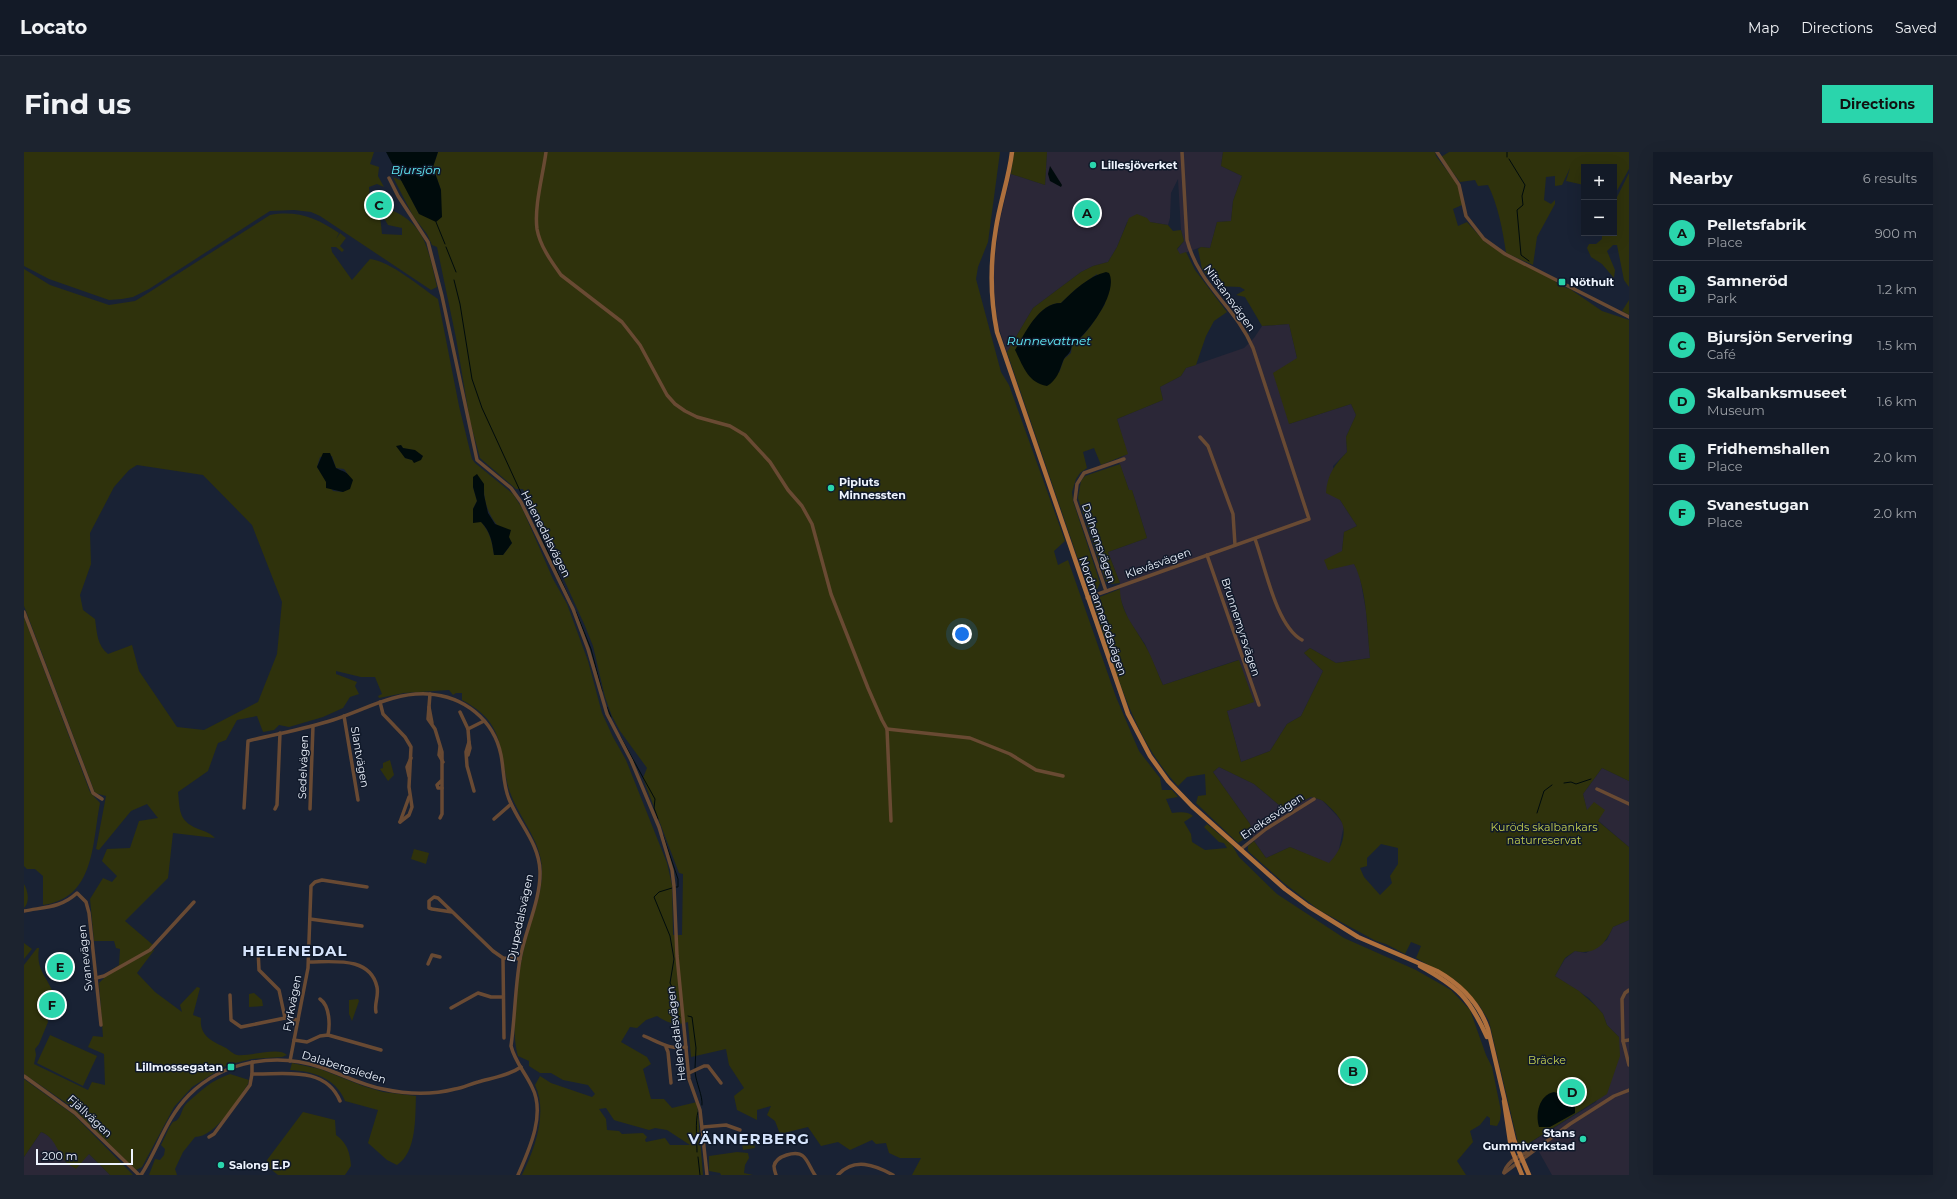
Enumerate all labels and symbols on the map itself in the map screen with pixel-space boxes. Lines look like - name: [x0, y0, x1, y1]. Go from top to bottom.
- place label: Lillesjöverket: [1101, 158, 1178, 172]
- marker: Lillesjöverket: [1088, 160, 1098, 170]
- water label: Bjursjön: [391, 162, 441, 177]
- pin: C: [366, 190, 392, 220]
- pin: A: [1074, 198, 1100, 228]
- street label: Nitstansvägen: [1201, 262, 1259, 334]
- place label: Nöthult: [1570, 275, 1614, 289]
- marker: Nöthult: [1557, 277, 1567, 287]
- water label: Runnevattnet: [1007, 333, 1091, 348]
- place label: Pipluts Minnessten: [839, 475, 906, 502]
- marker: Pipluts Minnessten: [826, 483, 836, 493]
- street label: Helenedalsvägen: [518, 488, 574, 580]
- street label: Dalhemsvägen: [1079, 501, 1119, 585]
- street label: Klevåsvägen: [1123, 545, 1193, 581]
- street label: Nordmannerödsvägen: [1076, 555, 1130, 677]
- street label: Brunnemyrsvägen: [1219, 576, 1263, 678]
- your location: [952, 624, 972, 644]
- street label: Slantvägen: [348, 725, 372, 789]
- street label: Sedelvägen: [295, 735, 311, 799]
- street label: Enekasvägen: [1238, 790, 1306, 842]
- park label: Kuröds skalbankars naturreservat: [1490, 820, 1598, 847]
- street label: Djupedalsvägen: [504, 873, 536, 963]
- street label: Svanevägen: [75, 924, 95, 992]
- district label: HELENEDAL: [242, 941, 348, 960]
- pin: E: [47, 952, 73, 982]
- street label: Fyrkvägen: [280, 973, 304, 1033]
- street label: Helenedalsvägen: [663, 986, 689, 1082]
- pin: F: [39, 990, 65, 1020]
- street label: Dalabergsleden: [300, 1048, 388, 1086]
- park label: Bräcke: [1528, 1053, 1566, 1067]
- pin: B: [1340, 1056, 1366, 1086]
- place label: Lillmossegatan: [136, 1060, 223, 1074]
- marker: Lillmossegatan: [226, 1062, 236, 1072]
- pin: D: [1559, 1077, 1585, 1107]
- street label: Fjällvägen: [65, 1092, 115, 1140]
- place label: Stans Gummiverkstad: [1483, 1126, 1575, 1153]
- district label: VÄNNERBERG: [687, 1129, 810, 1148]
- marker: Stans Gummiverkstad: [1578, 1134, 1588, 1144]
- scale bar: [36, 1147, 133, 1166]
- place label: Salong E.P: [229, 1158, 290, 1172]
- marker: Salong E.P: [216, 1160, 226, 1170]

